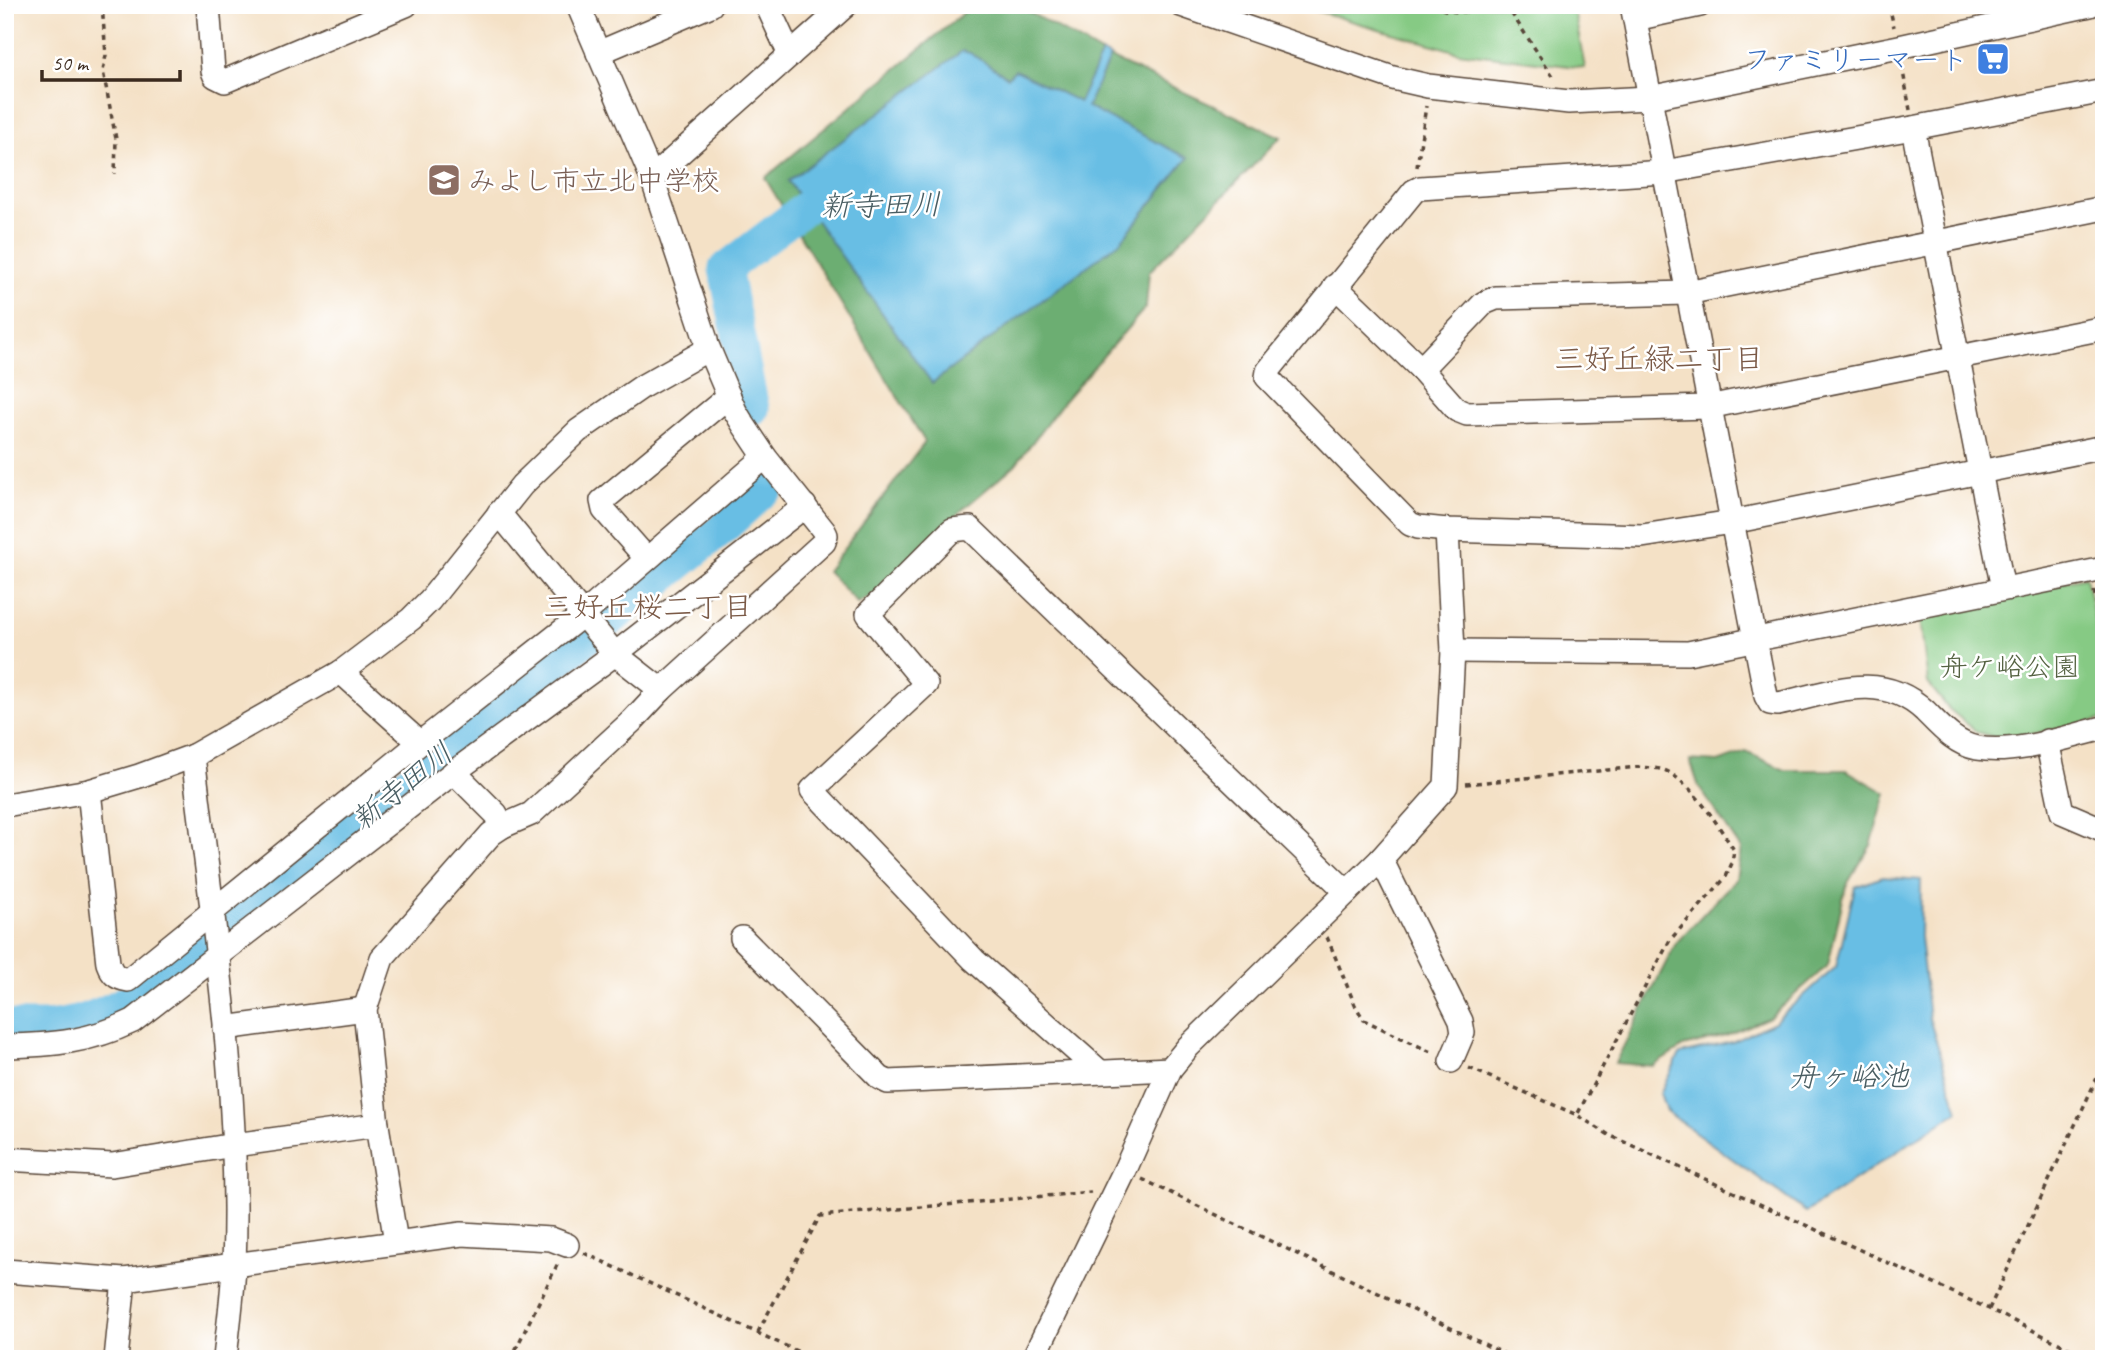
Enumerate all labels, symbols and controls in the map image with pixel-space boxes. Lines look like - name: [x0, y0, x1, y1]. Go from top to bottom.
- scale bar: [42, 38, 180, 82]
- supermarket icon: ファミリーマート: [1974, 40, 2012, 78]
- place label: ファミリーマート: [1743, 42, 1968, 77]
- text: 50 m: [52, 50, 90, 76]
- school or university icon: みよし市立北中学校: [425, 161, 463, 199]
- place label: みよし市立北中学校: [468, 163, 720, 198]
- water label: 新寺田川: [821, 185, 941, 225]
- district label: 三好丘緑二丁目: [1554, 340, 1764, 378]
- district label: 三好丘桜二丁目: [543, 588, 753, 626]
- park label: 舟ケ峪公園: [1940, 649, 2080, 684]
- water label: 新寺田川: [343, 733, 461, 839]
- water label: 舟ヶ峪池: [1789, 1057, 1910, 1095]

